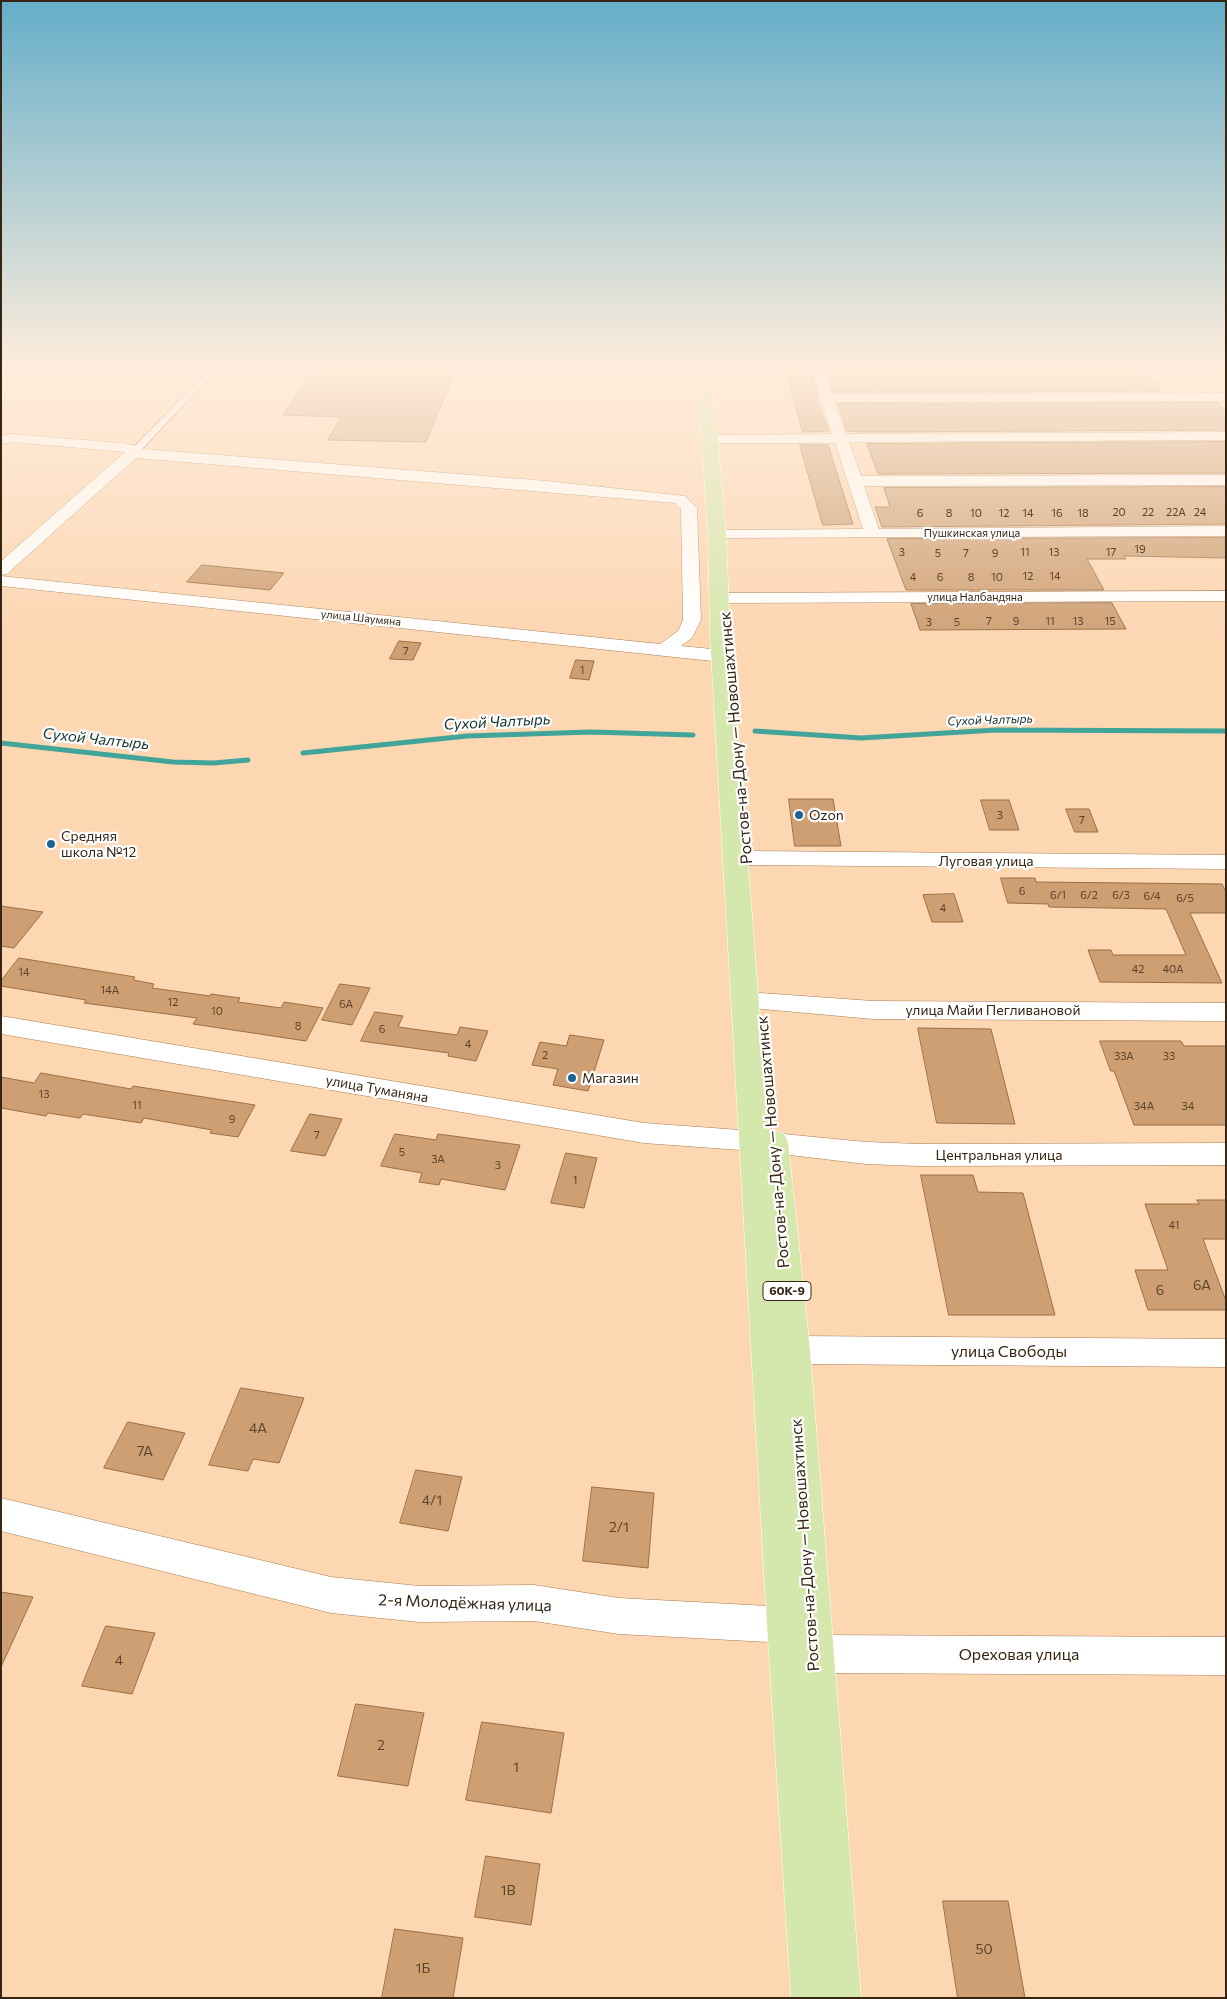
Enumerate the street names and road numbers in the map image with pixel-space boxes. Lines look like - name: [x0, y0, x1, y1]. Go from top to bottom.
- street label: Пушкинская улица: [924, 526, 1020, 540]
- street label: улица Налбандяна: [927, 590, 1023, 604]
- street label: улица Шаумяна: [320, 607, 402, 629]
- street label: Ростов-на-Дону — Новошахтинск: [715, 611, 757, 865]
- street label: Луговая улица: [938, 853, 1034, 869]
- street label: улица Майи Пегливановой: [906, 1002, 1080, 1018]
- street label: Ростов-на-Дону — Новошахтинск: [752, 1015, 794, 1269]
- street label: улица Туманяна: [324, 1072, 430, 1106]
- street label: Центральная улица: [936, 1147, 1062, 1163]
- road number: 60К-9: [763, 1282, 811, 1300]
- street label: улица Свободы: [951, 1342, 1067, 1362]
- street label: Ростов-на-Дону — Новошахтинск: [787, 1418, 823, 1672]
- street label: 2-я Молодёжная улица: [378, 1590, 552, 1616]
- street label: Ореховая улица: [959, 1645, 1079, 1665]

